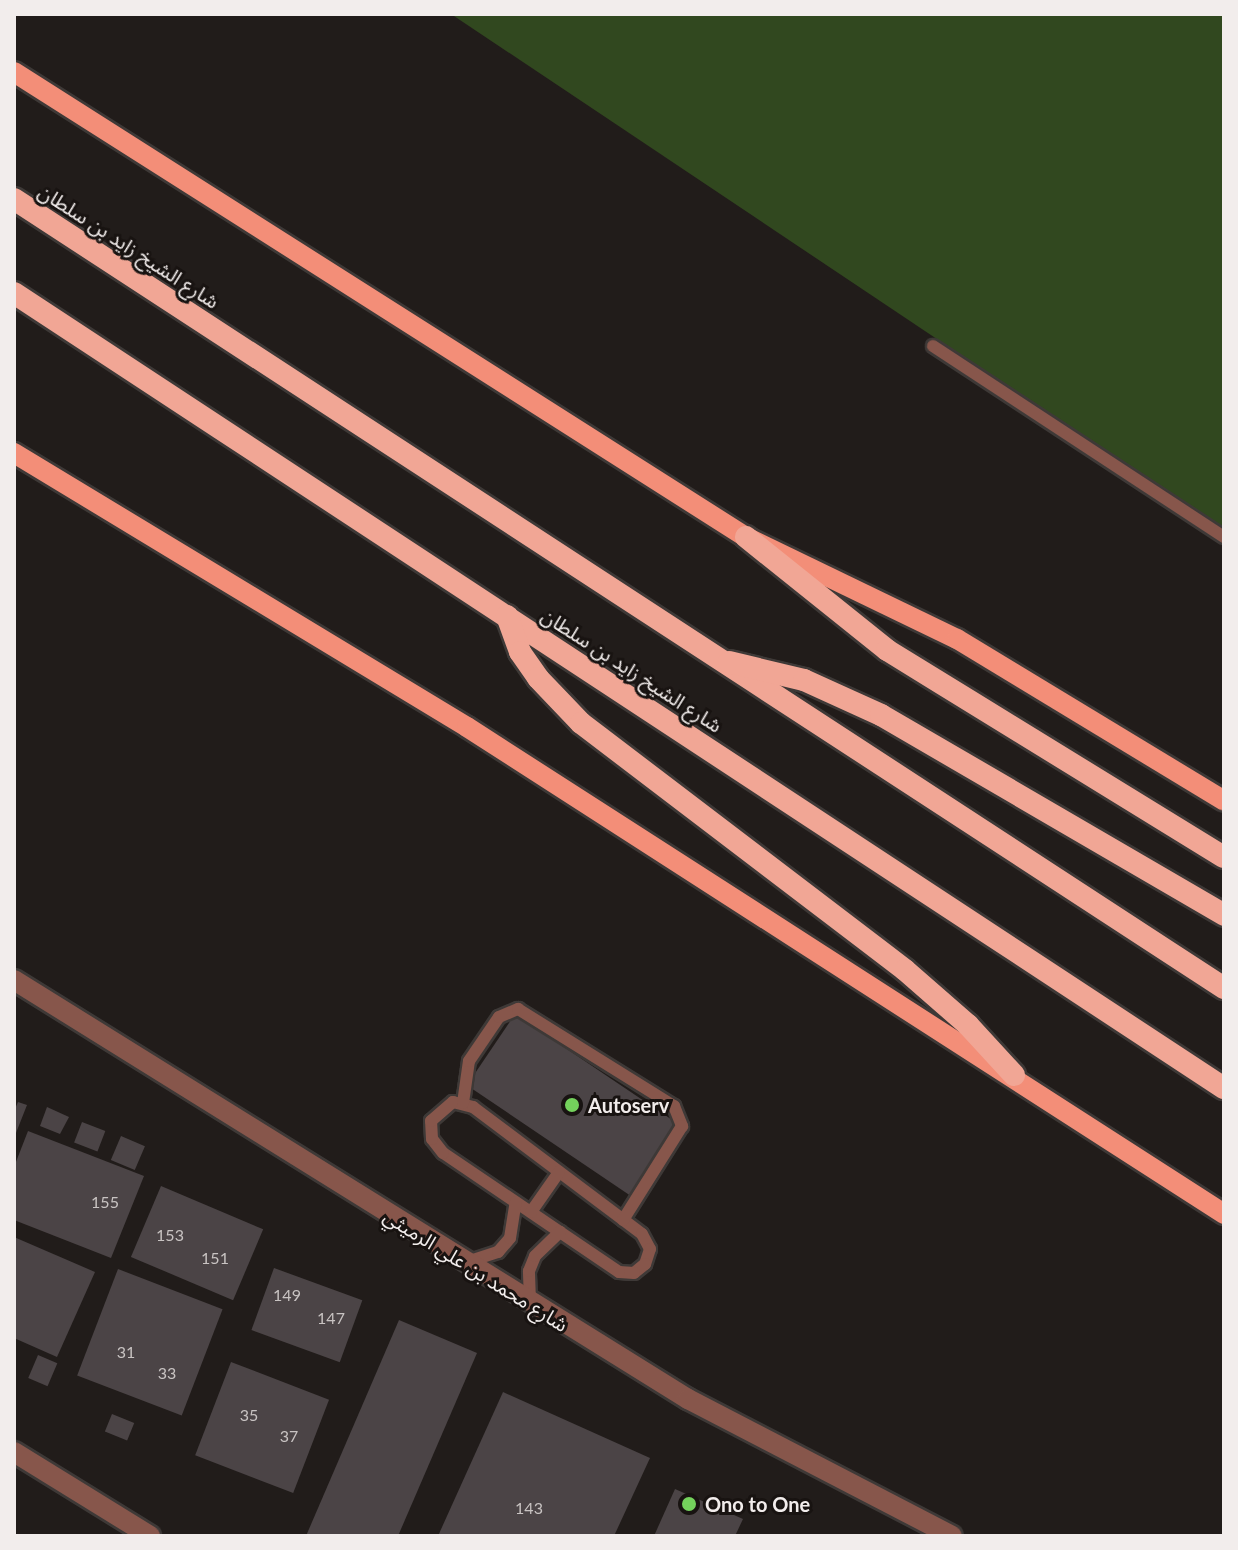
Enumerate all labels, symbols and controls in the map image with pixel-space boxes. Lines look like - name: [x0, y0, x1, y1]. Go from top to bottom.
- street label: شارع الشيخ زايد بن سلطان: [34, 179, 224, 313]
- street label: شارع الشيخ زايد بن سلطان: [537, 603, 727, 737]
- place label: Autoserv: [588, 1093, 669, 1117]
- marker: Autoserv: [563, 1096, 581, 1114]
- house number: 155: [91, 1192, 119, 1212]
- street label: شارع محمد بن علي الرميثي: [379, 1203, 573, 1337]
- house number: 153: [156, 1225, 184, 1245]
- house number: 151: [201, 1248, 229, 1268]
- house number: 149: [273, 1285, 301, 1305]
- house number: 147: [317, 1308, 345, 1328]
- house number: 31: [117, 1342, 135, 1362]
- house number: 33: [158, 1363, 176, 1383]
- house number: 35: [240, 1405, 258, 1425]
- house number: 37: [280, 1426, 298, 1446]
- place label: Ono to One: [705, 1492, 810, 1516]
- marker: Ono to One: [680, 1495, 698, 1513]
- house number: 143: [515, 1498, 543, 1518]

